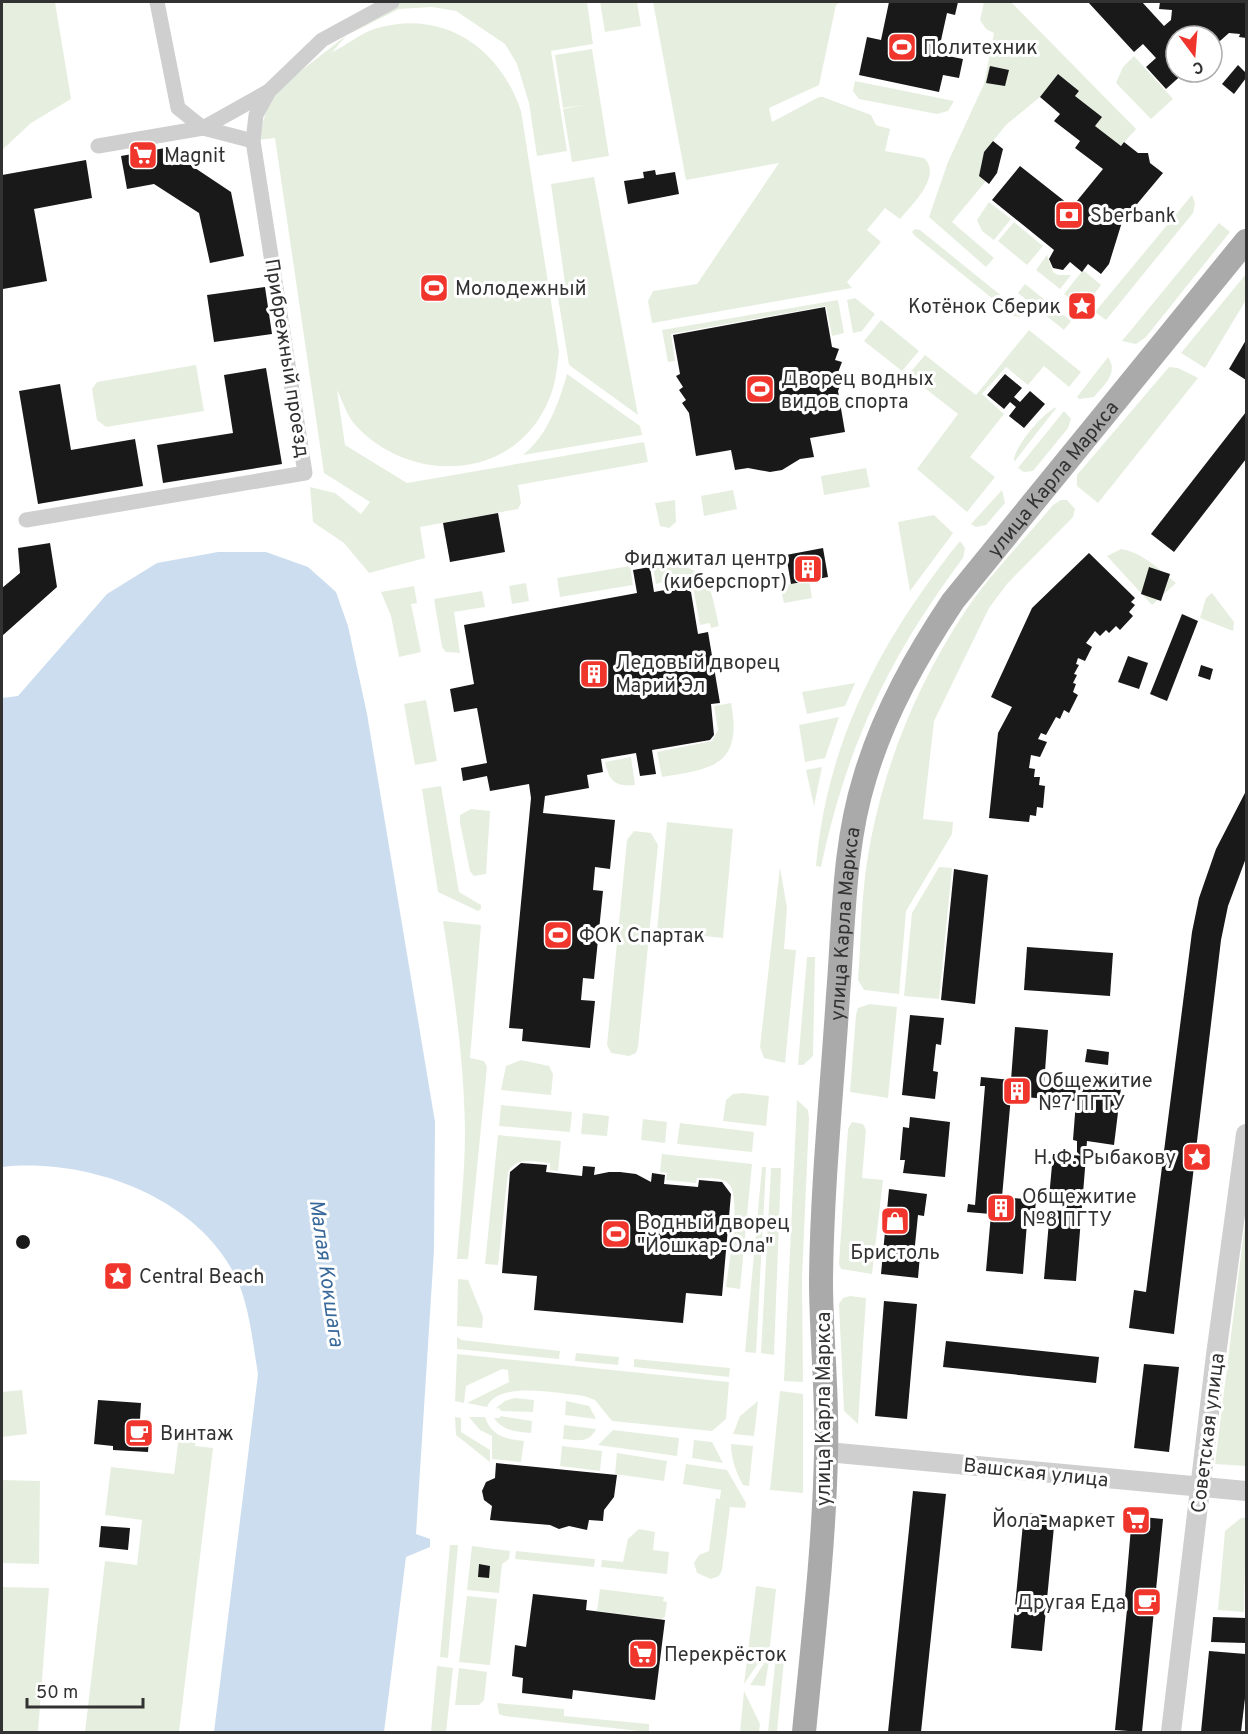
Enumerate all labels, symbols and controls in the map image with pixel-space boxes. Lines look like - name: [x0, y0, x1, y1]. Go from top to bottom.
- north arrow: [1164, 24, 1224, 84]
- sports icon: Политехник: [886, 31, 918, 63]
- place label: Политехник: [923, 36, 1038, 62]
- text: С: [1190, 55, 1205, 78]
- supermarket icon: Magnit: [127, 139, 159, 171]
- place label: Magnit: [164, 144, 226, 170]
- bank icon: Sberbank: [1053, 199, 1085, 231]
- place label: Sberbank: [1090, 204, 1176, 230]
- street label: Прибрежный проезд: [257, 257, 315, 460]
- sports icon: Молодежный: [418, 272, 450, 304]
- place label: Молодежный: [455, 277, 586, 303]
- place icon: Котёнок Сберик: [1066, 290, 1098, 322]
- place label: Котёнок Сберик: [908, 295, 1061, 321]
- place label: Дворец водных видов спорта: [781, 367, 934, 416]
- sports icon: Дворец водных видов спорта: [744, 373, 776, 405]
- street label: улица Карла Маркса: [983, 396, 1126, 564]
- place label: Фиджитал центр (киберспорт): [624, 547, 787, 596]
- building icon: Фиджитал центр (киберспорт): [792, 553, 824, 585]
- place label: Ледовый дворец Марий Эл: [615, 651, 780, 700]
- building icon: Ледовый дворец Марий Эл: [578, 658, 610, 690]
- street label: улица Карла Маркса: [825, 825, 868, 1022]
- sports icon: ФОК Спартак: [542, 919, 574, 951]
- place label: ФОК Спартак: [579, 924, 705, 950]
- place label: Общежитие №7 ПГТУ: [1038, 1069, 1153, 1118]
- building icon: Общежитие №7 ПГТУ: [1001, 1075, 1033, 1107]
- place icon: Н. Ф. Рыбакову: [1181, 1141, 1213, 1173]
- place label: Н. Ф. Рыбакову: [1034, 1146, 1176, 1172]
- place label: Общежитие №8 ПГТУ: [1022, 1185, 1137, 1234]
- building icon: Общежитие №8 ПГТУ: [985, 1192, 1017, 1224]
- water label: Малая Кокшага: [302, 1198, 349, 1349]
- shop icon: Бристоль: [879, 1205, 911, 1237]
- place label: Водный дворец "Йошкар-Ола": [637, 1211, 790, 1260]
- sports icon: Водный дворец "Йошкар-Ола": [600, 1218, 632, 1250]
- place label: Бристоль: [850, 1241, 940, 1267]
- place icon: Central Beach: [102, 1260, 134, 1292]
- place label: Central Beach: [139, 1265, 265, 1291]
- street label: улица Карла Маркса: [812, 1312, 838, 1506]
- street label: Советская улица: [1186, 1352, 1232, 1515]
- cafe icon: Винтаж: [123, 1417, 155, 1449]
- place label: Винтаж: [160, 1422, 234, 1448]
- street label: Вашская улица: [962, 1453, 1110, 1495]
- supermarket icon: Йола-маркет: [1120, 1504, 1152, 1536]
- place label: Йола-маркет: [992, 1507, 1115, 1535]
- cafe icon: Другая Еда: [1131, 1586, 1163, 1618]
- place label: Другая Еда: [1016, 1591, 1126, 1617]
- supermarket icon: Перекрёсток: [627, 1638, 659, 1670]
- place label: Перекрёсток: [664, 1643, 787, 1669]
- scale bar: [27, 1671, 142, 1709]
- text: 50 m: [36, 1682, 78, 1705]

